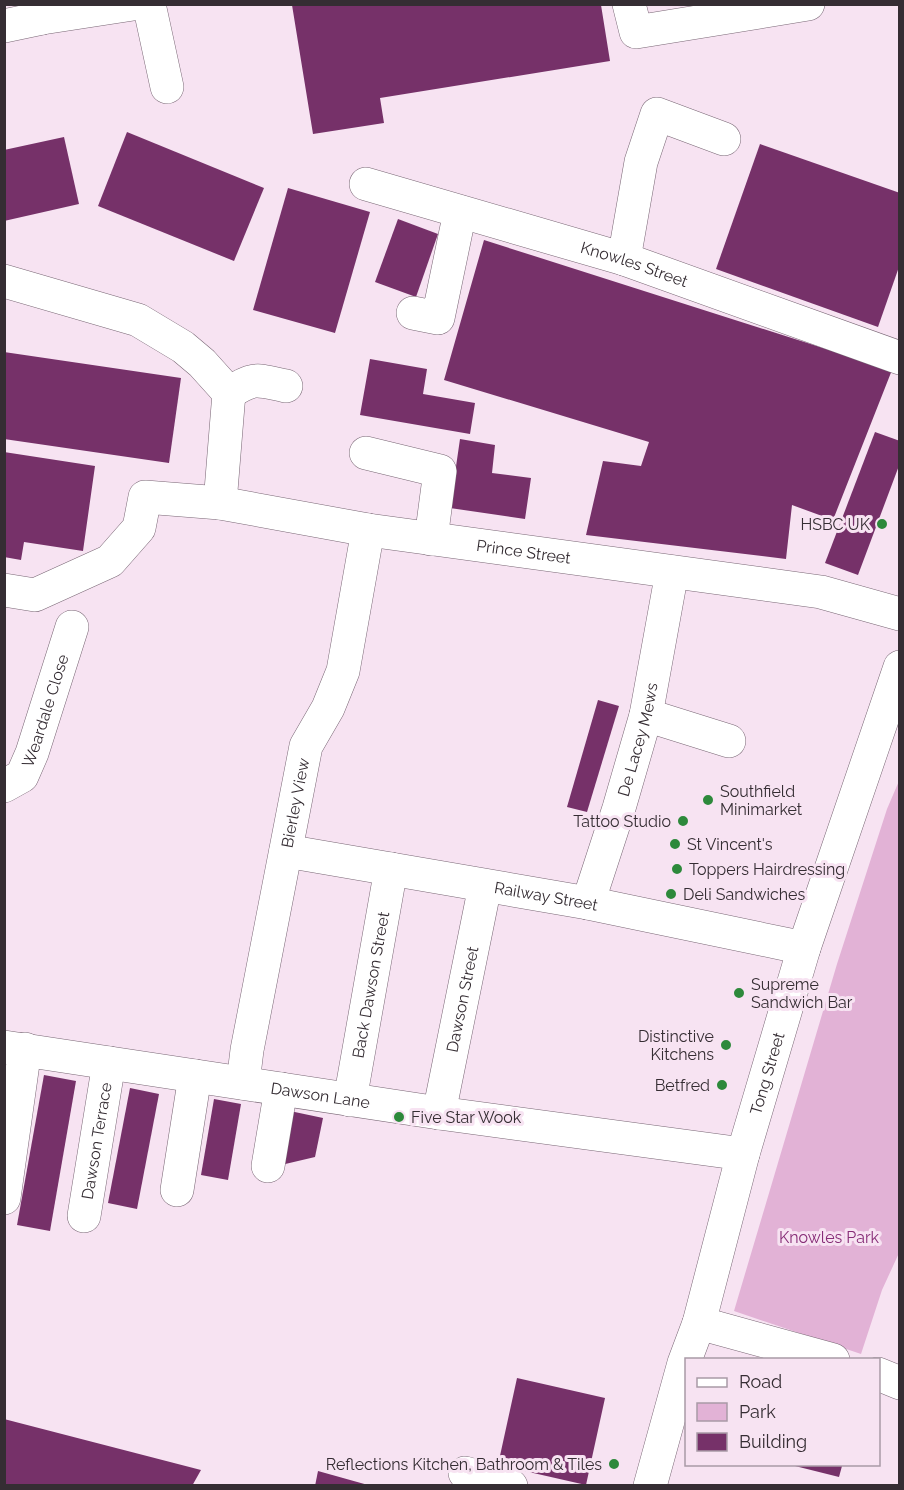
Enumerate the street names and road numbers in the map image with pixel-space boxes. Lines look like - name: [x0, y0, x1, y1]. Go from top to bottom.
- street label: Knowles Street: [578, 238, 691, 291]
- street label: Prince Street: [475, 536, 573, 568]
- street label: Weardale Close: [18, 652, 73, 770]
- street label: De Lacey Mews: [614, 681, 662, 799]
- street label: Bierley View: [277, 756, 313, 849]
- street label: Railway Street: [493, 878, 600, 915]
- street label: Back Dawson Street: [349, 909, 393, 1060]
- street label: Dawson Street: [443, 944, 483, 1054]
- street label: Tong Street: [746, 1029, 789, 1117]
- street label: Dawson Lane: [269, 1079, 371, 1112]
- street label: Dawson Terrace: [78, 1081, 116, 1201]

